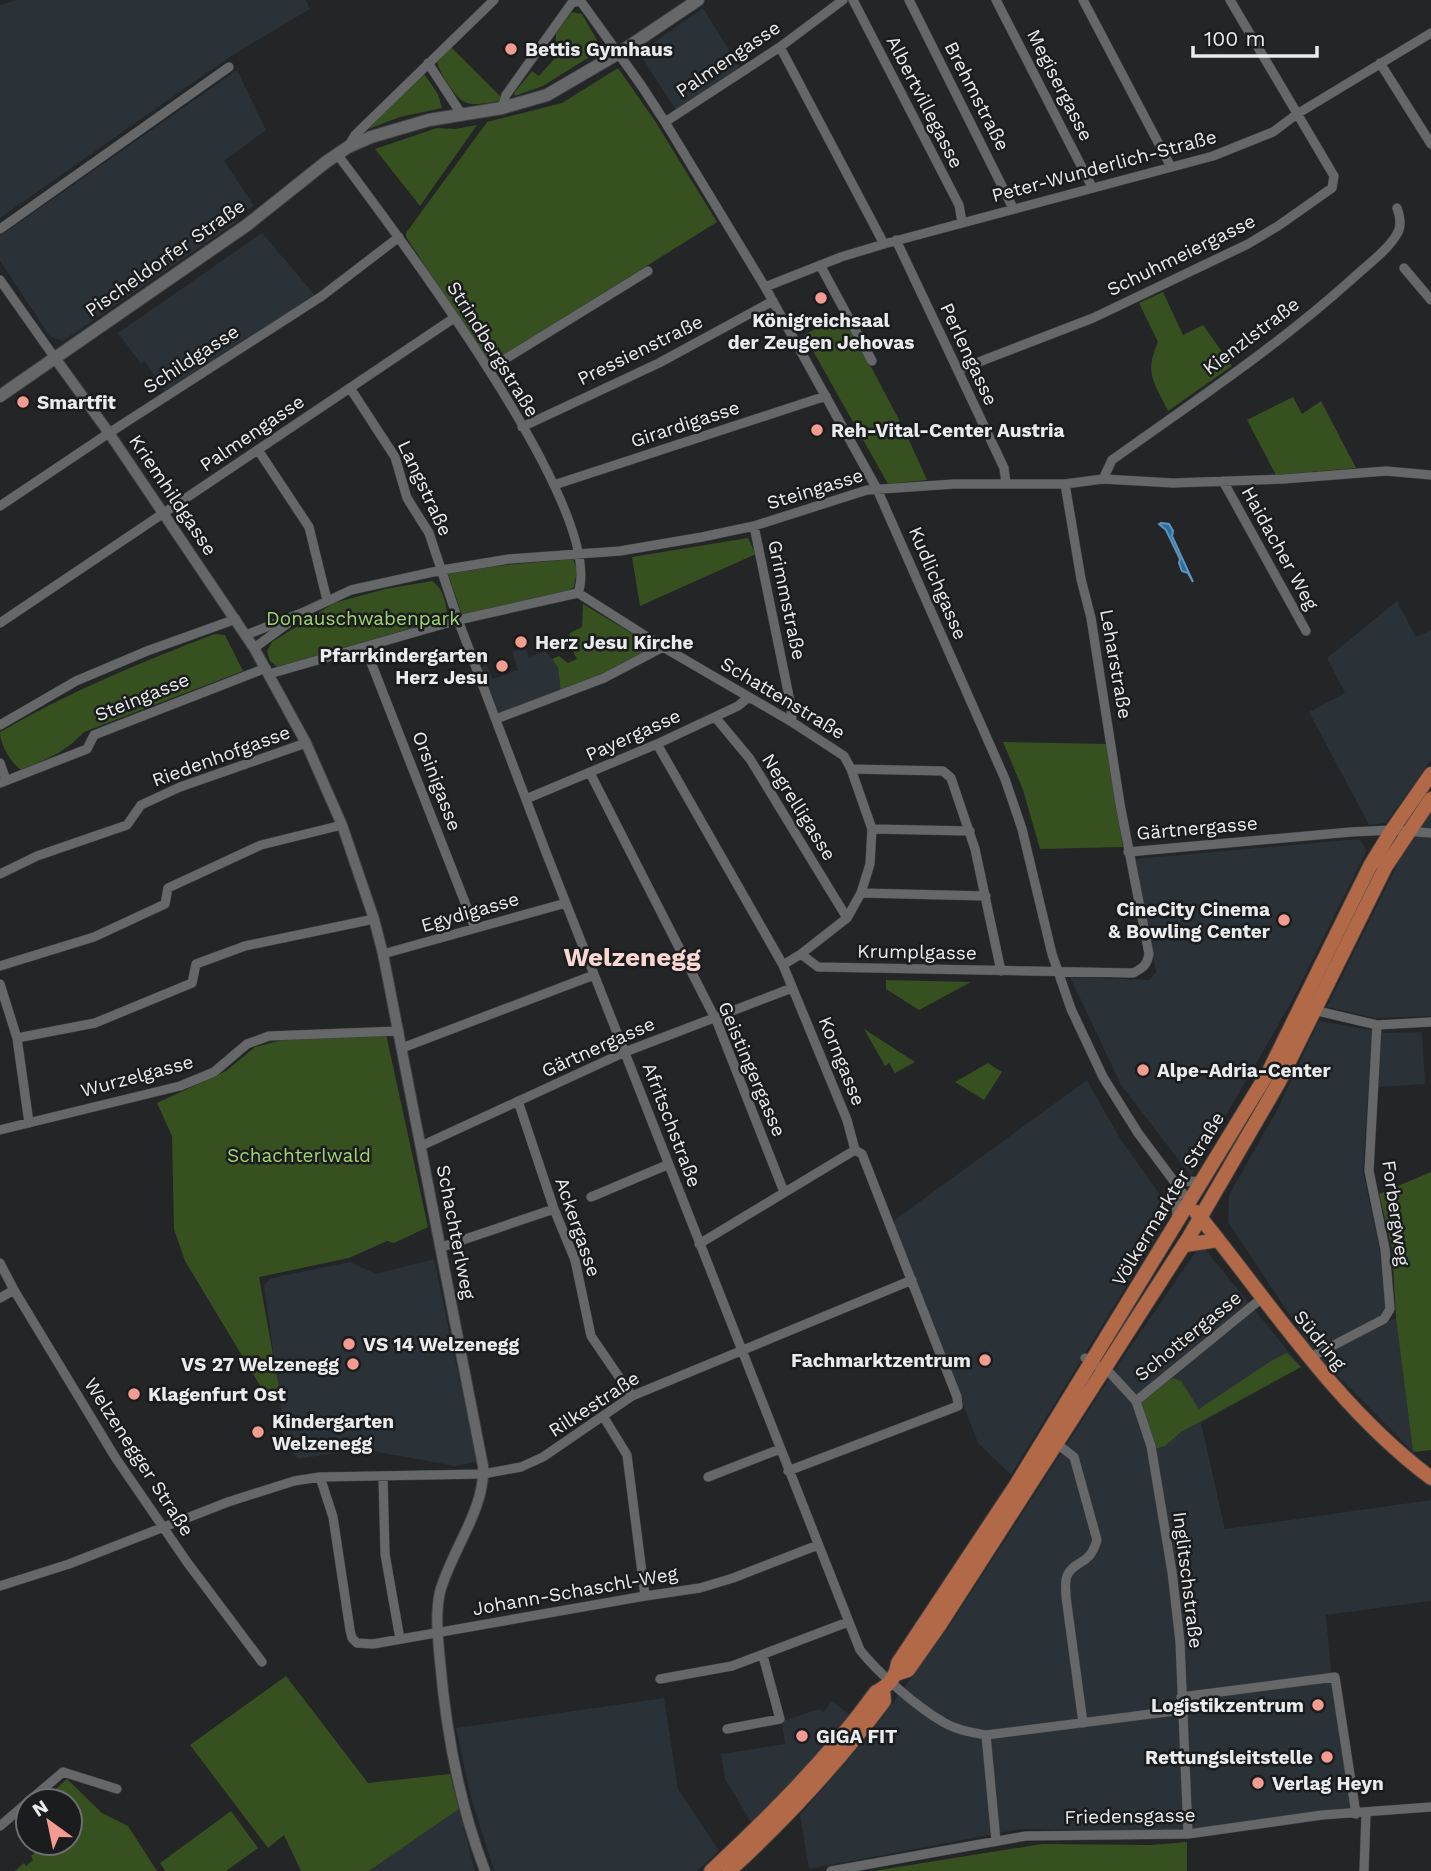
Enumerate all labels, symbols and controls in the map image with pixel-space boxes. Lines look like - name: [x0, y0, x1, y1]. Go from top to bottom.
- scale bar: [1193, 14, 1317, 58]
- street label: Palmengasse: [671, 16, 785, 102]
- street label: Megisergasse: [1022, 25, 1098, 145]
- text: 100 m: [1204, 26, 1266, 51]
- street label: Albertvillegasse: [882, 32, 968, 172]
- street label: Brehmstraße: [940, 37, 1014, 155]
- place label: Bettis Gymhaus: [525, 38, 673, 61]
- marker: Bettis Gymhaus: [503, 41, 519, 57]
- street label: Peter-Wunderlich-Straße: [989, 125, 1219, 207]
- street label: Pischeldorfer Straße: [81, 194, 249, 322]
- street label: Schuhmeiergasse: [1103, 209, 1259, 301]
- street label: Strindbergstraße: [442, 277, 544, 421]
- marker: Königreichsaal der Zeugen Jehovas: [813, 290, 829, 306]
- street label: Kienzlstraße: [1198, 292, 1304, 380]
- street label: Perlengasse: [935, 299, 1003, 409]
- place label: Königreichsaal der Zeugen Jehovas: [728, 309, 914, 354]
- street label: Pressienstraße: [574, 310, 706, 390]
- street label: Schildgasse: [139, 320, 243, 398]
- street label: Palmengasse: [195, 390, 309, 476]
- place label: Smartfit: [37, 391, 117, 414]
- marker: Smartfit: [15, 394, 31, 410]
- street label: Girardigasse: [628, 396, 742, 452]
- place label: Reh-Vital-Center Austria: [831, 419, 1065, 442]
- marker: Reh-Vital-Center Austria: [809, 422, 825, 438]
- street label: Kriemhildgasse: [124, 430, 222, 560]
- street label: Langstraße: [393, 437, 457, 539]
- street label: Steingasse: [764, 463, 866, 515]
- street label: Haidacher Weg: [1237, 482, 1324, 615]
- street label: Kudlichgasse: [904, 523, 972, 643]
- street label: Grimmstraße: [763, 538, 811, 662]
- park label: Donauschwabenpark: [266, 607, 460, 630]
- street label: Leharstraße: [1095, 607, 1137, 721]
- place label: Herz Jesu Kirche: [535, 631, 693, 654]
- marker: Herz Jesu Kirche: [513, 634, 529, 650]
- place label: Pfarrkindergarten Herz Jesu: [320, 644, 488, 689]
- street label: Schattenstraße: [717, 652, 849, 744]
- marker: Pfarrkindergarten Herz Jesu: [494, 658, 510, 674]
- street label: Steingasse: [91, 668, 193, 726]
- street label: Payergasse: [582, 704, 684, 766]
- street label: Riedenhofgasse: [149, 720, 293, 792]
- street label: Orsinigasse: [407, 728, 467, 834]
- street label: Negrelligasse: [757, 749, 841, 865]
- street label: Gärtnergasse: [1135, 811, 1259, 845]
- street label: Egydigasse: [418, 887, 522, 937]
- place label: CineCity Cinema & Bowling Center: [1108, 898, 1271, 943]
- marker: CineCity Cinema & Bowling Center: [1276, 912, 1292, 928]
- street label: Krumplgasse: [857, 939, 977, 965]
- district label: Welzenegg: [563, 942, 701, 972]
- street label: Geistingergasse: [713, 998, 791, 1140]
- street label: Gärtnergasse: [538, 1012, 658, 1082]
- street label: Korngasse: [814, 1013, 870, 1109]
- street label: Wurzelgasse: [78, 1050, 196, 1102]
- street label: Afritschstraße: [638, 1059, 706, 1191]
- place label: Alpe-Adria-Center: [1157, 1059, 1332, 1082]
- marker: Alpe-Adria-Center: [1135, 1062, 1151, 1078]
- street label: Völkermarkter Straße: [1107, 1108, 1229, 1290]
- park label: Schachterlwald: [227, 1144, 371, 1167]
- street label: Forbergweg: [1377, 1159, 1415, 1268]
- street label: Schachterlweg: [432, 1163, 480, 1302]
- street label: Ackergasse: [550, 1174, 606, 1280]
- street label: Schottergasse: [1130, 1286, 1246, 1386]
- street label: Südring: [1289, 1305, 1352, 1375]
- place label: VS 14 Welzenegg: [363, 1333, 520, 1356]
- marker: VS 14 Welzenegg: [341, 1336, 357, 1352]
- place label: Fachmarktzentrum: [791, 1349, 971, 1372]
- marker: Fachmarktzentrum: [977, 1352, 993, 1368]
- place label: VS 27 Welzenegg: [181, 1353, 339, 1376]
- marker: VS 27 Welzenegg: [345, 1356, 361, 1372]
- street label: Rilkestraße: [544, 1366, 644, 1442]
- street label: Welzenegger Straße: [79, 1374, 199, 1540]
- place label: Klagenfurt Ost: [148, 1383, 286, 1406]
- marker: Klagenfurt Ost: [126, 1386, 142, 1402]
- place label: Kindergarten Welzenegg: [272, 1410, 394, 1455]
- marker: Kindergarten Welzenegg: [250, 1424, 266, 1440]
- street label: Inglitschstraße: [1168, 1510, 1208, 1650]
- street label: Johann-Schaschl-Weg: [471, 1561, 680, 1620]
- place label: Logistikzentrum: [1151, 1694, 1304, 1717]
- marker: Logistikzentrum: [1310, 1697, 1326, 1713]
- place label: GIGA FIT: [816, 1725, 897, 1748]
- marker: GIGA FIT: [794, 1728, 810, 1744]
- place label: Rettungsleitstelle: [1145, 1746, 1313, 1769]
- marker: Rettungsleitstelle: [1319, 1749, 1335, 1765]
- place label: Verlag Heyn: [1272, 1772, 1384, 1795]
- marker: Verlag Heyn: [1250, 1775, 1266, 1791]
- north arrow: [14, 1787, 84, 1857]
- text: N: [28, 1795, 52, 1822]
- street label: Friedensgasse: [1064, 1803, 1196, 1829]

